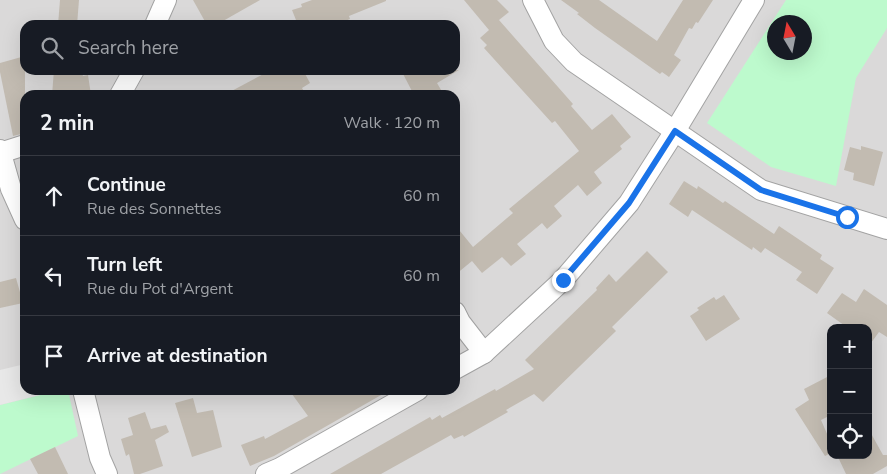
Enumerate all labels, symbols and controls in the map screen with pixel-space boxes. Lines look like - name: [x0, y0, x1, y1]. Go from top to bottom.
- north arrow: [767, 15, 812, 60]
- search box: [20, 20, 460, 75]
- icon: search: [38, 34, 66, 62]
- text: Search here: [78, 35, 179, 61]
- text: 2 min: [40, 109, 94, 137]
- text: Walk · 120 m: [344, 112, 440, 134]
- text: Continue: [87, 172, 166, 198]
- icon: ahead: [40, 182, 68, 210]
- text: 60 m: [403, 185, 440, 207]
- text: Rue des Sonnettes: [87, 198, 222, 220]
- route start: [836, 206, 859, 229]
- text: Turn left: [87, 252, 162, 278]
- icon: left: [40, 262, 68, 290]
- text: 60 m: [403, 265, 440, 287]
- route end: [552, 269, 575, 292]
- text: Rue du Pot d'Argent: [87, 278, 233, 300]
- map controls: [827, 324, 872, 459]
- button: +: [827, 324, 872, 369]
- icon: arrive: [40, 342, 68, 370]
- text: Arrive at destination: [87, 343, 268, 369]
- button: −: [827, 369, 872, 414]
- button: locate: [827, 414, 872, 459]

